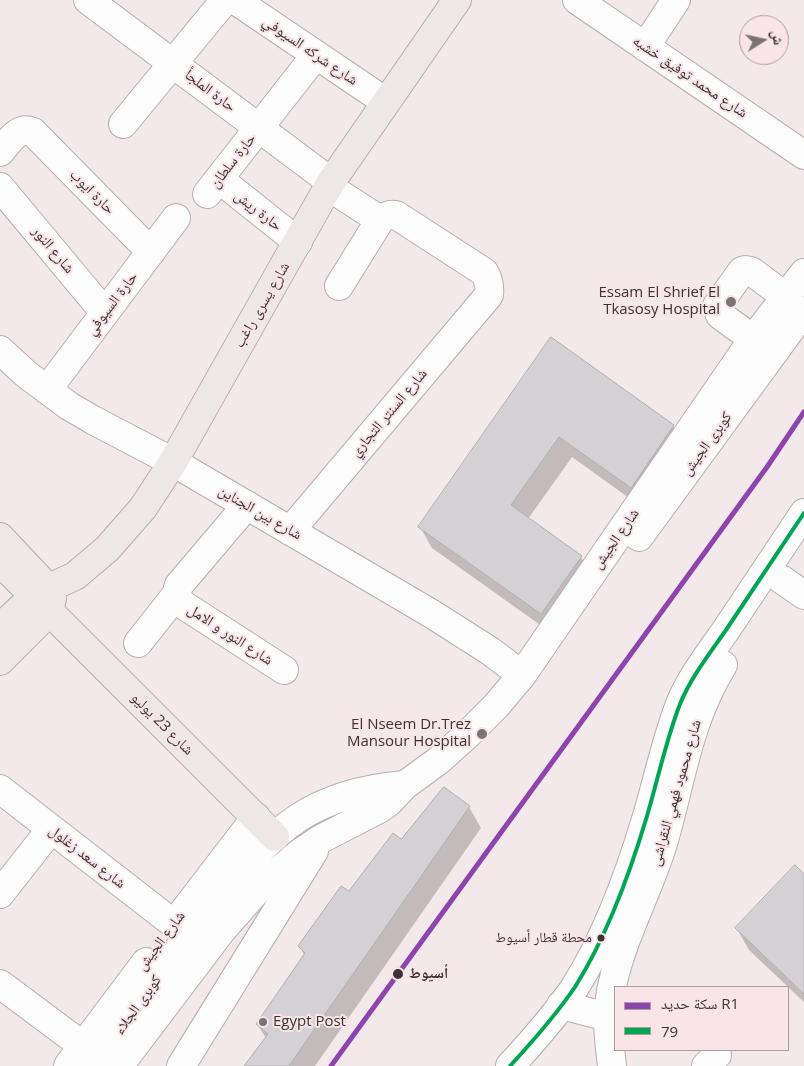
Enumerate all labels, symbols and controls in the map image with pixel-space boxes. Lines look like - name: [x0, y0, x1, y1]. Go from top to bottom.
- street label: شارع شركه السيوفي: [259, 13, 361, 89]
- north arrow: [739, 15, 789, 65]
- text: ش: [768, 29, 789, 46]
- street label: شارع محمد توفيق خشبه: [629, 32, 751, 122]
- street label: حارة الملجأ: [181, 66, 239, 116]
- street label: حارة سلطان: [206, 130, 260, 192]
- street label: حارة ايوب: [66, 166, 118, 218]
- street label: حارة ريش: [231, 187, 285, 235]
- street label: شارع النور: [28, 223, 78, 277]
- street label: شارع يسرى راغب: [230, 259, 294, 351]
- street label: حارة السيوفي: [82, 269, 142, 339]
- place label: Essam El Shrief El Tkasosy Hospital: [598, 284, 720, 319]
- marker: Essam El Shrief El Tkasosy Hospital: [724, 295, 738, 309]
- street label: شارع السنتر التجاري: [347, 365, 431, 461]
- street label: كوبرى الجيش: [678, 409, 736, 479]
- street label: شارع بين الجناين: [215, 482, 305, 544]
- street label: شارع الجيش: [589, 505, 643, 573]
- street label: شارع النور و الامل: [184, 601, 276, 669]
- street label: شارع 23 يوليو: [127, 689, 197, 759]
- place label: El Nseem Dr.Trez Mansour Hospital: [347, 716, 471, 751]
- street label: شارع محمود فهمي النقراشى: [646, 718, 706, 868]
- marker: El Nseem Dr.Trez Mansour Hospital: [475, 727, 489, 741]
- street label: شارع سعد زغلول: [45, 821, 129, 893]
- street label: شارع الجيش: [133, 908, 189, 974]
- place label: محطة قطار أسيوط: [495, 930, 592, 946]
- marker: محطة قطار أسيوط: [596, 933, 606, 943]
- place label: أسيوط: [409, 965, 448, 983]
- marker: أسيوط: [391, 967, 405, 981]
- street label: كوبرى الجلاء: [110, 972, 166, 1038]
- legend: [614, 986, 789, 1051]
- text: سكة حديد R1: [661, 993, 739, 1013]
- place label: Egypt Post: [273, 1013, 346, 1031]
- marker: Egypt Post: [257, 1016, 269, 1028]
- text: 79: [661, 1021, 678, 1041]

